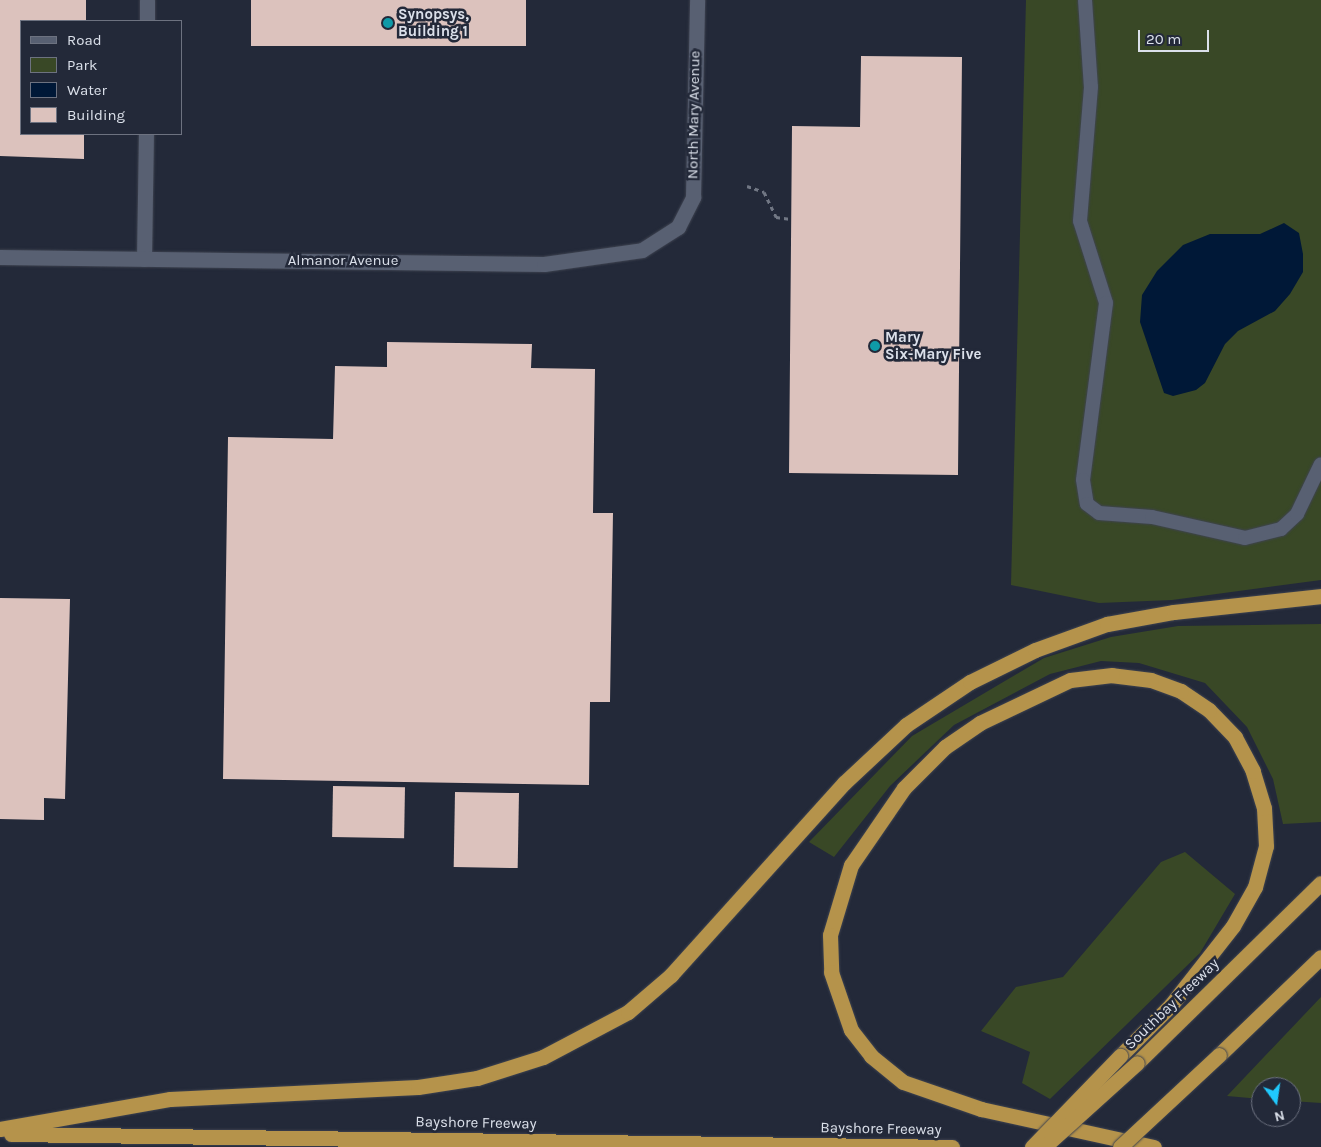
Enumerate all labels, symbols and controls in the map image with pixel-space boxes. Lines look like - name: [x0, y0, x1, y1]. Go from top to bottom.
- place label: Synopsys, Building 1: [398, 5, 469, 40]
- marker: Synopsys, Building 1: [382, 17, 394, 29]
- legend: [20, 20, 182, 135]
- scale bar: [1141, 20, 1212, 52]
- text: 20 m: [1146, 30, 1181, 48]
- text: Road: [67, 31, 102, 49]
- street label: North Mary Avenue: [684, 51, 704, 179]
- text: Park: [67, 56, 97, 74]
- text: Water: [67, 81, 107, 99]
- text: Building: [67, 106, 125, 124]
- street label: Almanor Avenue: [288, 252, 398, 270]
- place label: Mary Six-Mary Five: [885, 328, 981, 363]
- marker: Mary Six-Mary Five: [869, 340, 881, 352]
- street label: Southbay Freeway: [1121, 955, 1223, 1053]
- north arrow: [1251, 1077, 1301, 1127]
- text: N: [1273, 1107, 1286, 1126]
- street label: Bayshore Freeway: [415, 1113, 537, 1133]
- street label: Bayshore Freeway: [820, 1119, 942, 1139]

